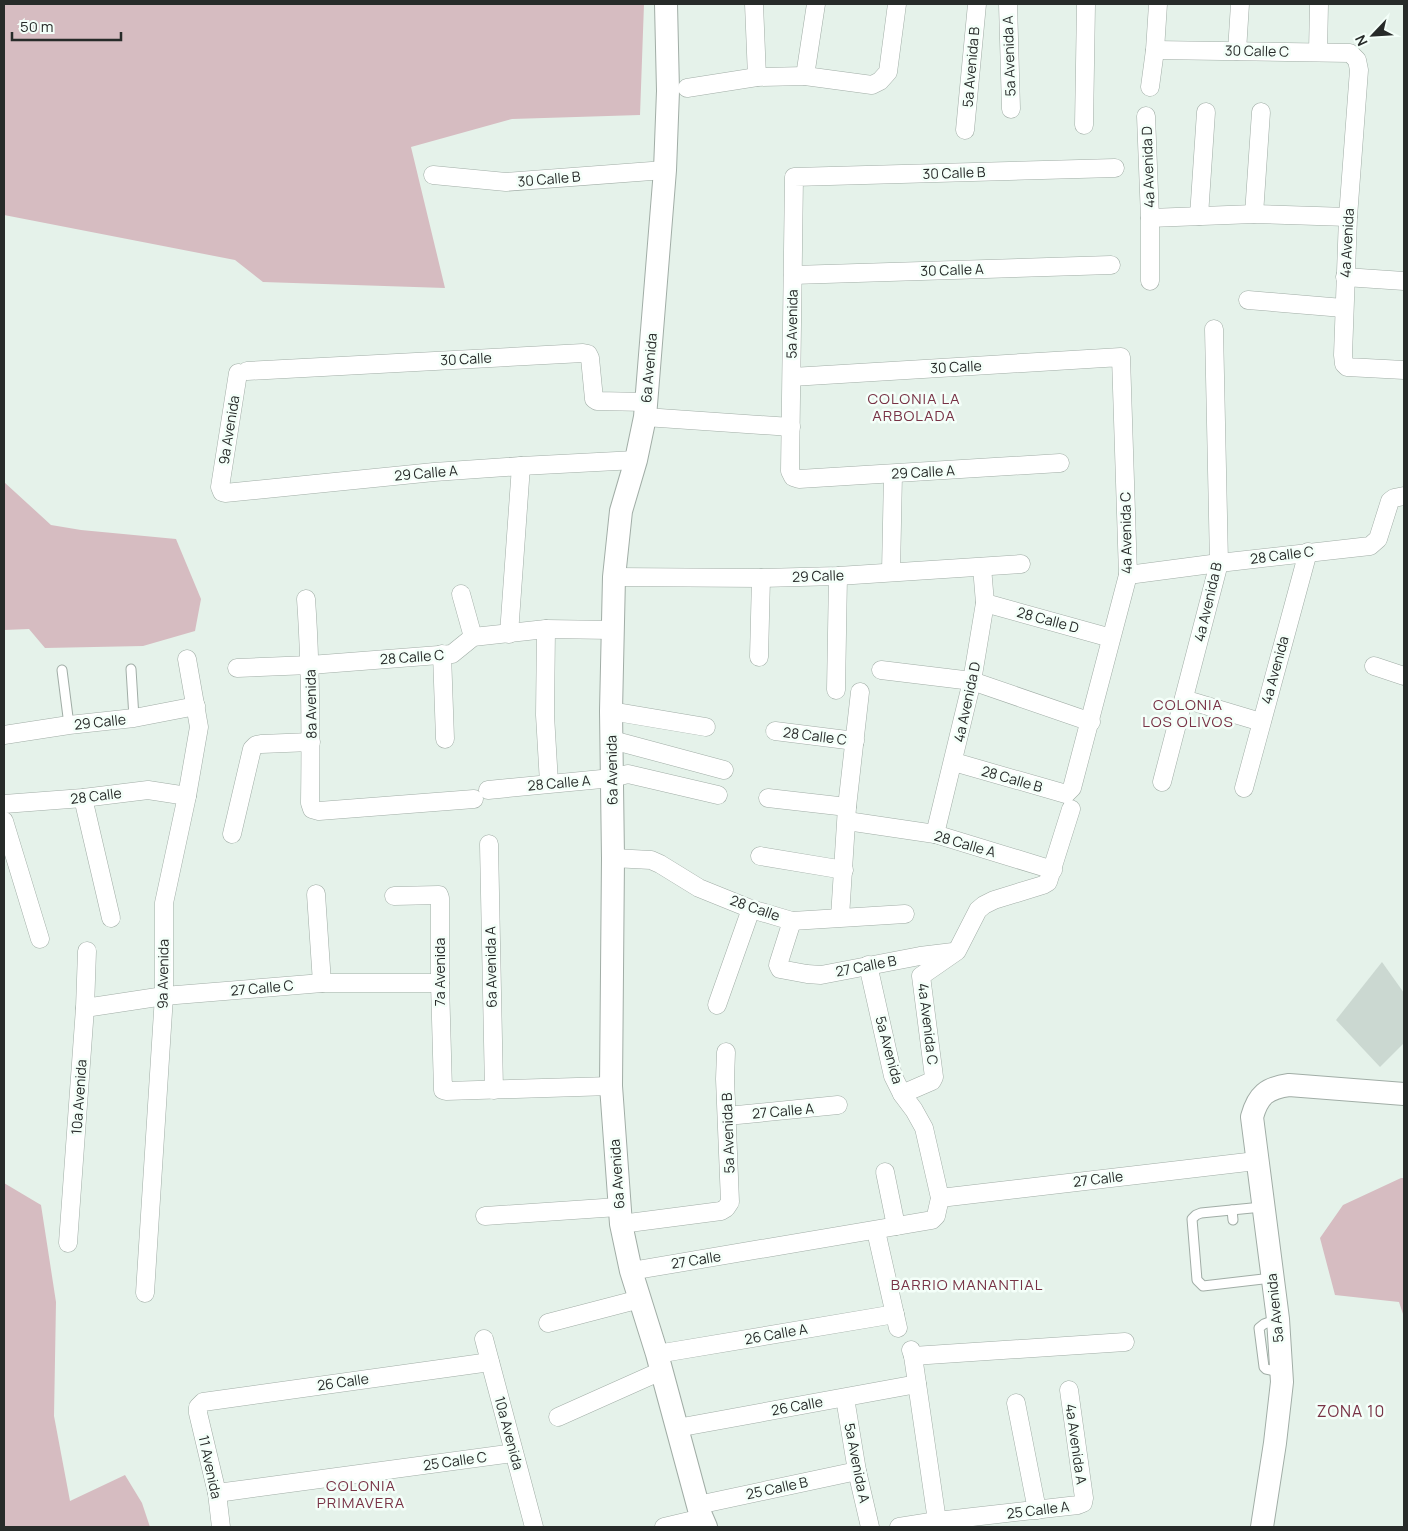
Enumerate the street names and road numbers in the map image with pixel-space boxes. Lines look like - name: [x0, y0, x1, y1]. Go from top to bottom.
- street label: 5a Avenida A: [998, 15, 1019, 97]
- street label: 5a Avenida B: [958, 25, 984, 108]
- street label: 30 Calle C: [1225, 40, 1289, 61]
- street label: 4a Avenida D: [1137, 126, 1158, 208]
- street label: 30 Calle B: [922, 162, 986, 183]
- street label: 30 Calle B: [517, 166, 582, 191]
- street label: 4a Avenida: [1335, 208, 1358, 278]
- street label: 30 Calle A: [920, 259, 984, 280]
- street label: 5a Avenida: [781, 289, 802, 359]
- street label: 6a Avenida: [636, 332, 661, 404]
- street label: 30 Calle: [440, 348, 492, 369]
- street label: 30 Calle: [930, 356, 982, 377]
- street label: 9a Avenida: [214, 394, 243, 466]
- street label: 29 Calle A: [393, 460, 459, 485]
- street label: 29 Calle A: [891, 460, 955, 483]
- street label: 4a Avenida C: [1115, 492, 1136, 574]
- street label: 28 Calle C: [1249, 541, 1315, 568]
- street label: 4a Avenida B: [1189, 560, 1226, 643]
- street label: 29 Calle: [792, 565, 844, 586]
- street label: 28 Calle D: [1015, 602, 1081, 637]
- street label: 4a Avenida: [1256, 634, 1293, 706]
- street label: 28 Calle C: [379, 645, 445, 668]
- street label: 4a Avenida D: [949, 660, 984, 744]
- street label: 8a Avenida: [300, 669, 321, 739]
- street label: 29 Calle: [73, 709, 127, 734]
- street label: 28 Calle C: [782, 722, 848, 749]
- street label: 6a Avenida: [601, 735, 622, 805]
- street label: 28 Calle B: [979, 761, 1045, 796]
- street label: 28 Calle A: [527, 770, 591, 795]
- street label: 28 Calle: [69, 783, 123, 808]
- street label: 28 Calle A: [932, 826, 998, 861]
- street label: 28 Calle: [728, 890, 783, 925]
- street label: 6a Avenida A: [480, 926, 501, 1008]
- street label: 7a Avenida: [430, 938, 449, 1006]
- street label: 9a Avenida: [152, 939, 173, 1009]
- street label: 27 Calle B: [834, 950, 898, 981]
- street label: 27 Calle C: [230, 975, 294, 1000]
- street label: 4a Avenida C: [914, 982, 943, 1066]
- street label: 5a Avenida: [871, 1014, 908, 1086]
- street label: 10a Avenida: [66, 1059, 91, 1135]
- street label: 5a Avenida B: [717, 1092, 738, 1174]
- street label: 27 Calle A: [751, 1098, 815, 1123]
- street label: 6a Avenida: [605, 1138, 628, 1210]
- street label: 27 Calle: [1072, 1166, 1124, 1191]
- street label: 27 Calle: [670, 1246, 722, 1273]
- street label: 5a Avenida: [1261, 1273, 1288, 1344]
- street label: 26 Calle A: [743, 1319, 809, 1348]
- street label: 26 Calle: [316, 1368, 370, 1395]
- street label: 26 Calle: [770, 1392, 824, 1419]
- street label: 10a Avenida: [491, 1394, 528, 1472]
- street label: 4a Avenida A: [1061, 1402, 1092, 1486]
- street label: 5a Avenida A: [840, 1421, 875, 1505]
- street label: 11 Avenida: [194, 1433, 226, 1500]
- street label: 25 Calle C: [422, 1447, 488, 1474]
- street label: 25 Calle B: [744, 1472, 810, 1503]
- street label: 25 Calle A: [1005, 1496, 1071, 1523]

